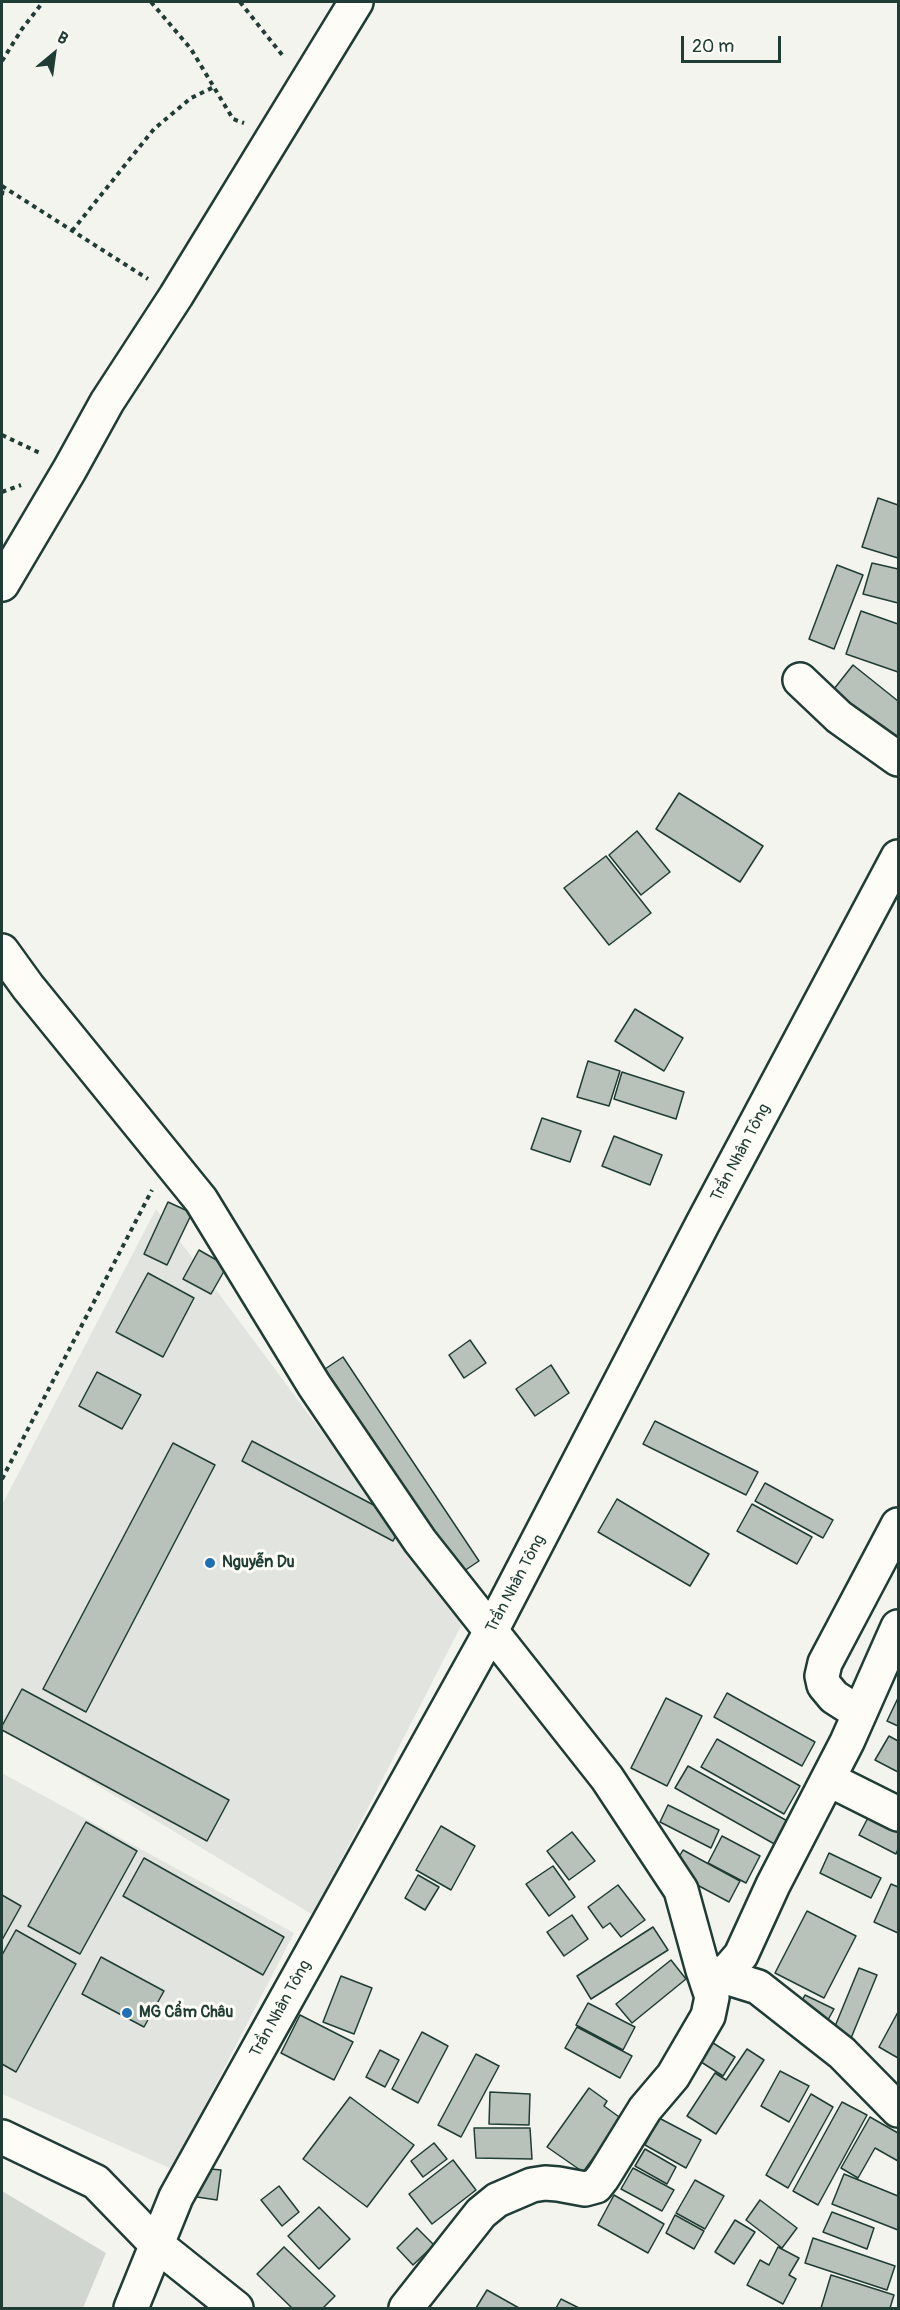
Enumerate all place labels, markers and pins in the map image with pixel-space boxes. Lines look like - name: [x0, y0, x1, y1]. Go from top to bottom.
- place label: Nguyễn Du: [222, 1553, 295, 1573]
- marker: Nguyễn Du: [203, 1556, 217, 1570]
- place label: MG Cẩm Châu: [139, 2003, 233, 2023]
- marker: MG Cẩm Châu: [120, 2006, 134, 2020]

